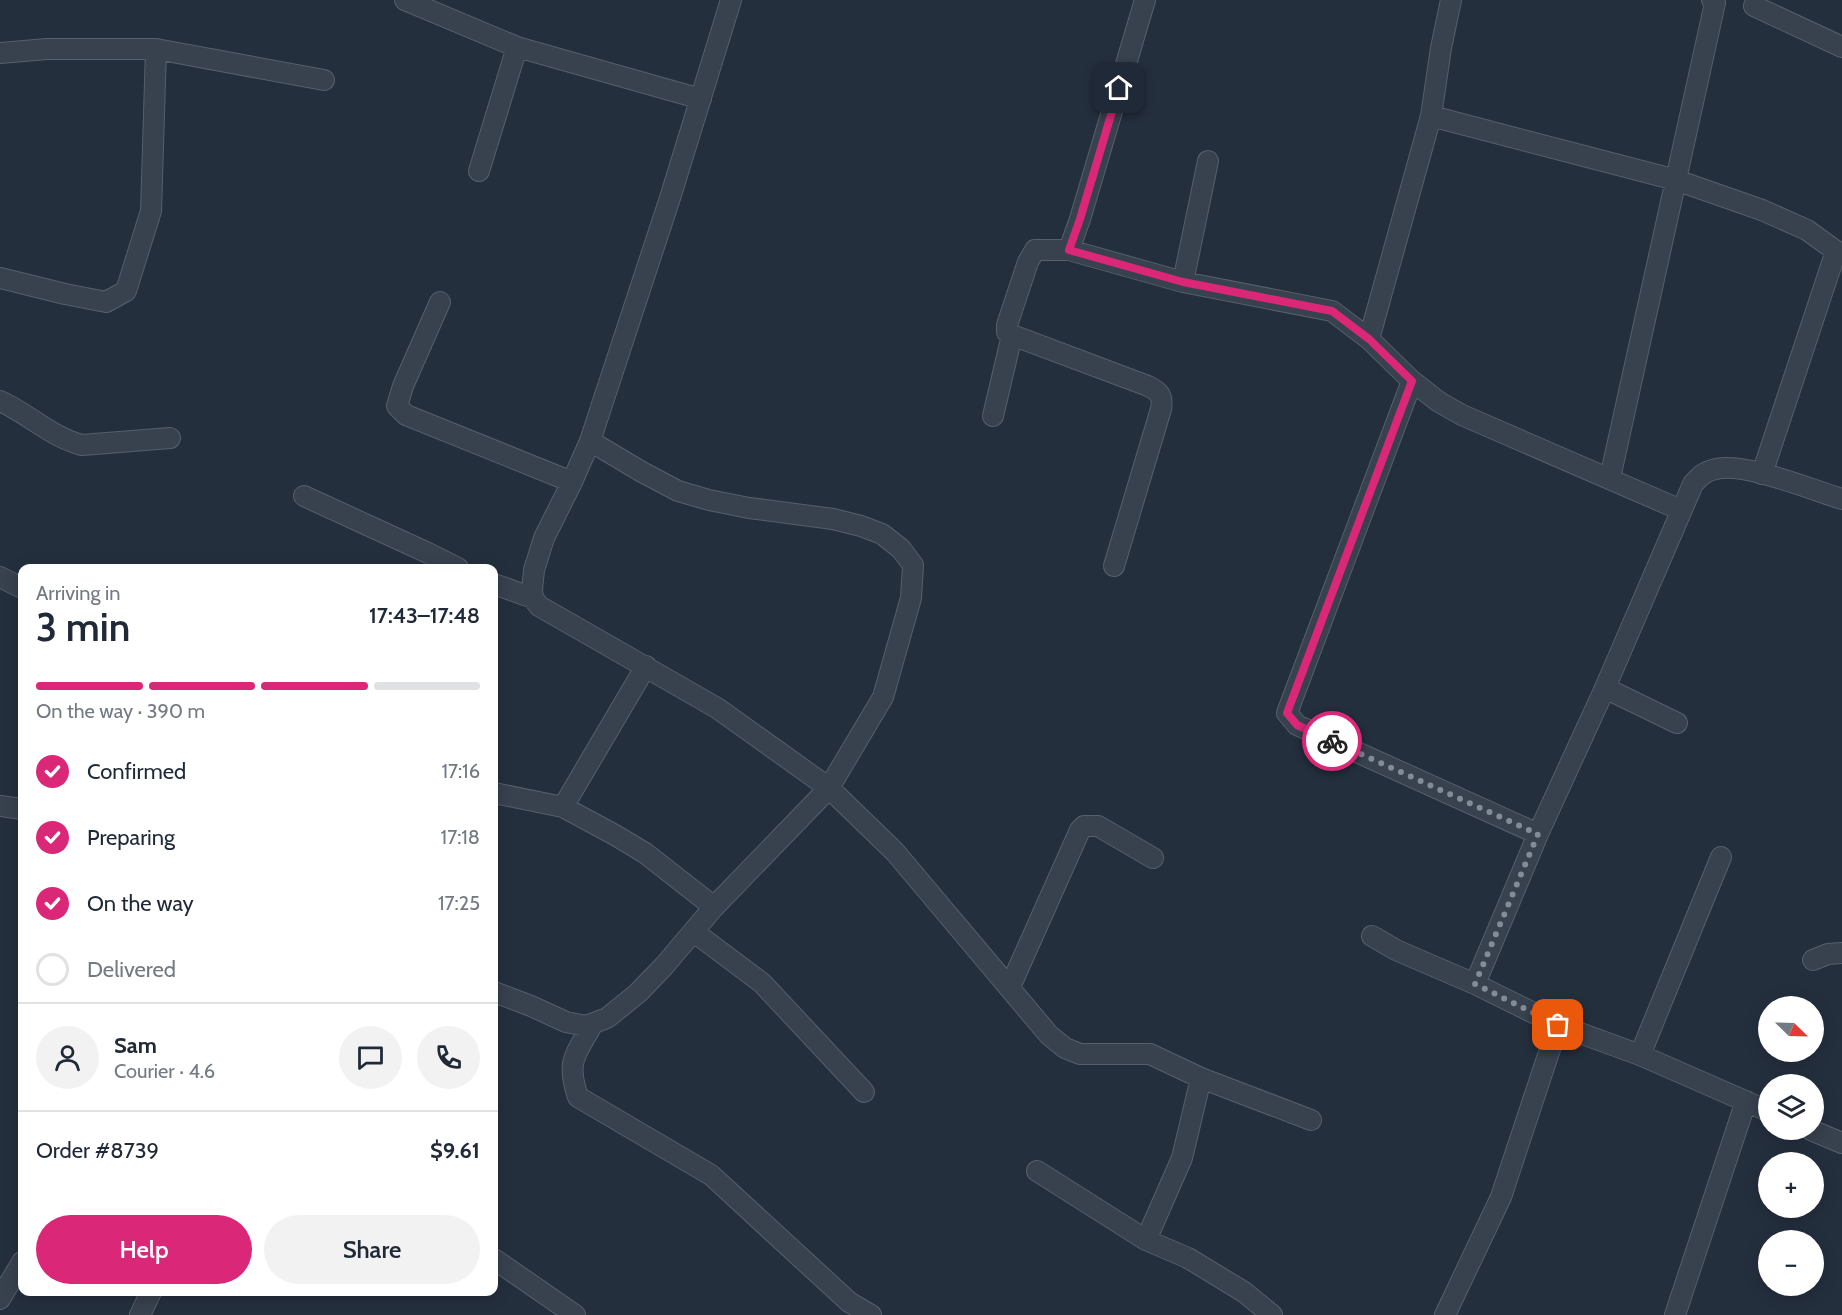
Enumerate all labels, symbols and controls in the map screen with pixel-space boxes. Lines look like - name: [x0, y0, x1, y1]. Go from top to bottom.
- pin: [1093, 62, 1144, 113]
- icon: home: [1102, 71, 1135, 104]
- text: Arriving in: [36, 581, 120, 605]
- text: 17:43–17:48: [369, 602, 480, 629]
- text: 3 min: [36, 603, 130, 651]
- text: On the way · 390 m: [36, 699, 205, 723]
- courier: [1302, 711, 1362, 771]
- icon: bike: [1316, 725, 1349, 758]
- icon: check: [36, 755, 69, 788]
- text: Confirmed: [87, 758, 186, 785]
- text: 17:16: [441, 759, 480, 783]
- icon: check: [36, 821, 69, 854]
- text: Preparing: [87, 824, 175, 851]
- text: 17:18: [441, 825, 480, 849]
- icon: check: [36, 887, 69, 920]
- text: On the way: [87, 890, 194, 917]
- text: 17:25: [438, 891, 480, 915]
- text: Delivered: [87, 956, 176, 983]
- north arrow: [1758, 996, 1824, 1062]
- map controls: [1758, 996, 1824, 1296]
- pin: [1532, 999, 1583, 1050]
- icon: bag: [1541, 1008, 1574, 1041]
- button: person: [36, 1026, 99, 1089]
- button: chat: [339, 1026, 402, 1089]
- button: phone: [417, 1026, 480, 1089]
- text: Sam: [114, 1032, 157, 1059]
- text: Courier · 4.6: [114, 1059, 215, 1083]
- button: layers: [1758, 1074, 1824, 1140]
- text: Order #8739: [36, 1137, 159, 1164]
- text: $9.61: [430, 1137, 480, 1164]
- button: +: [1758, 1152, 1824, 1218]
- button: Help: [36, 1215, 252, 1284]
- button: Share: [264, 1215, 480, 1284]
- button: −: [1758, 1230, 1824, 1296]

